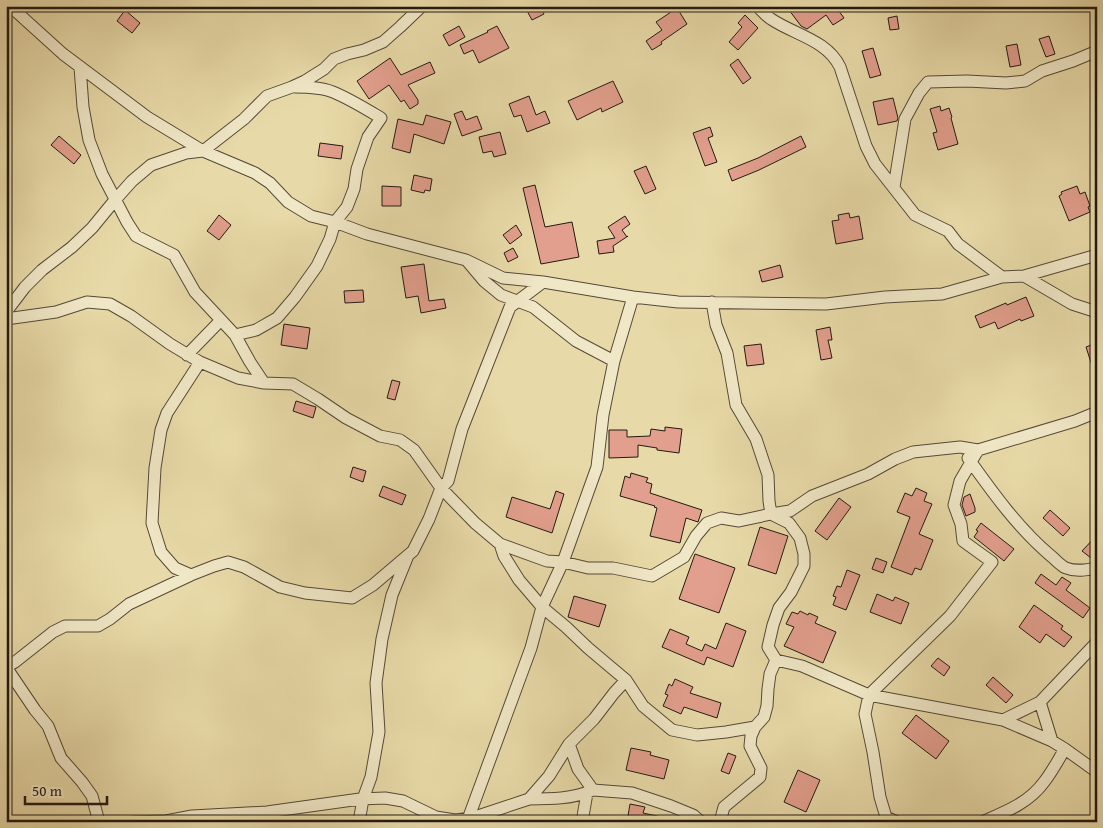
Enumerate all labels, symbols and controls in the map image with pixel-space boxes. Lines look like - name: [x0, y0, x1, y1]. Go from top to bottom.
- scale bar: [25, 773, 108, 805]
- text: 50 m: [32, 780, 63, 801]

